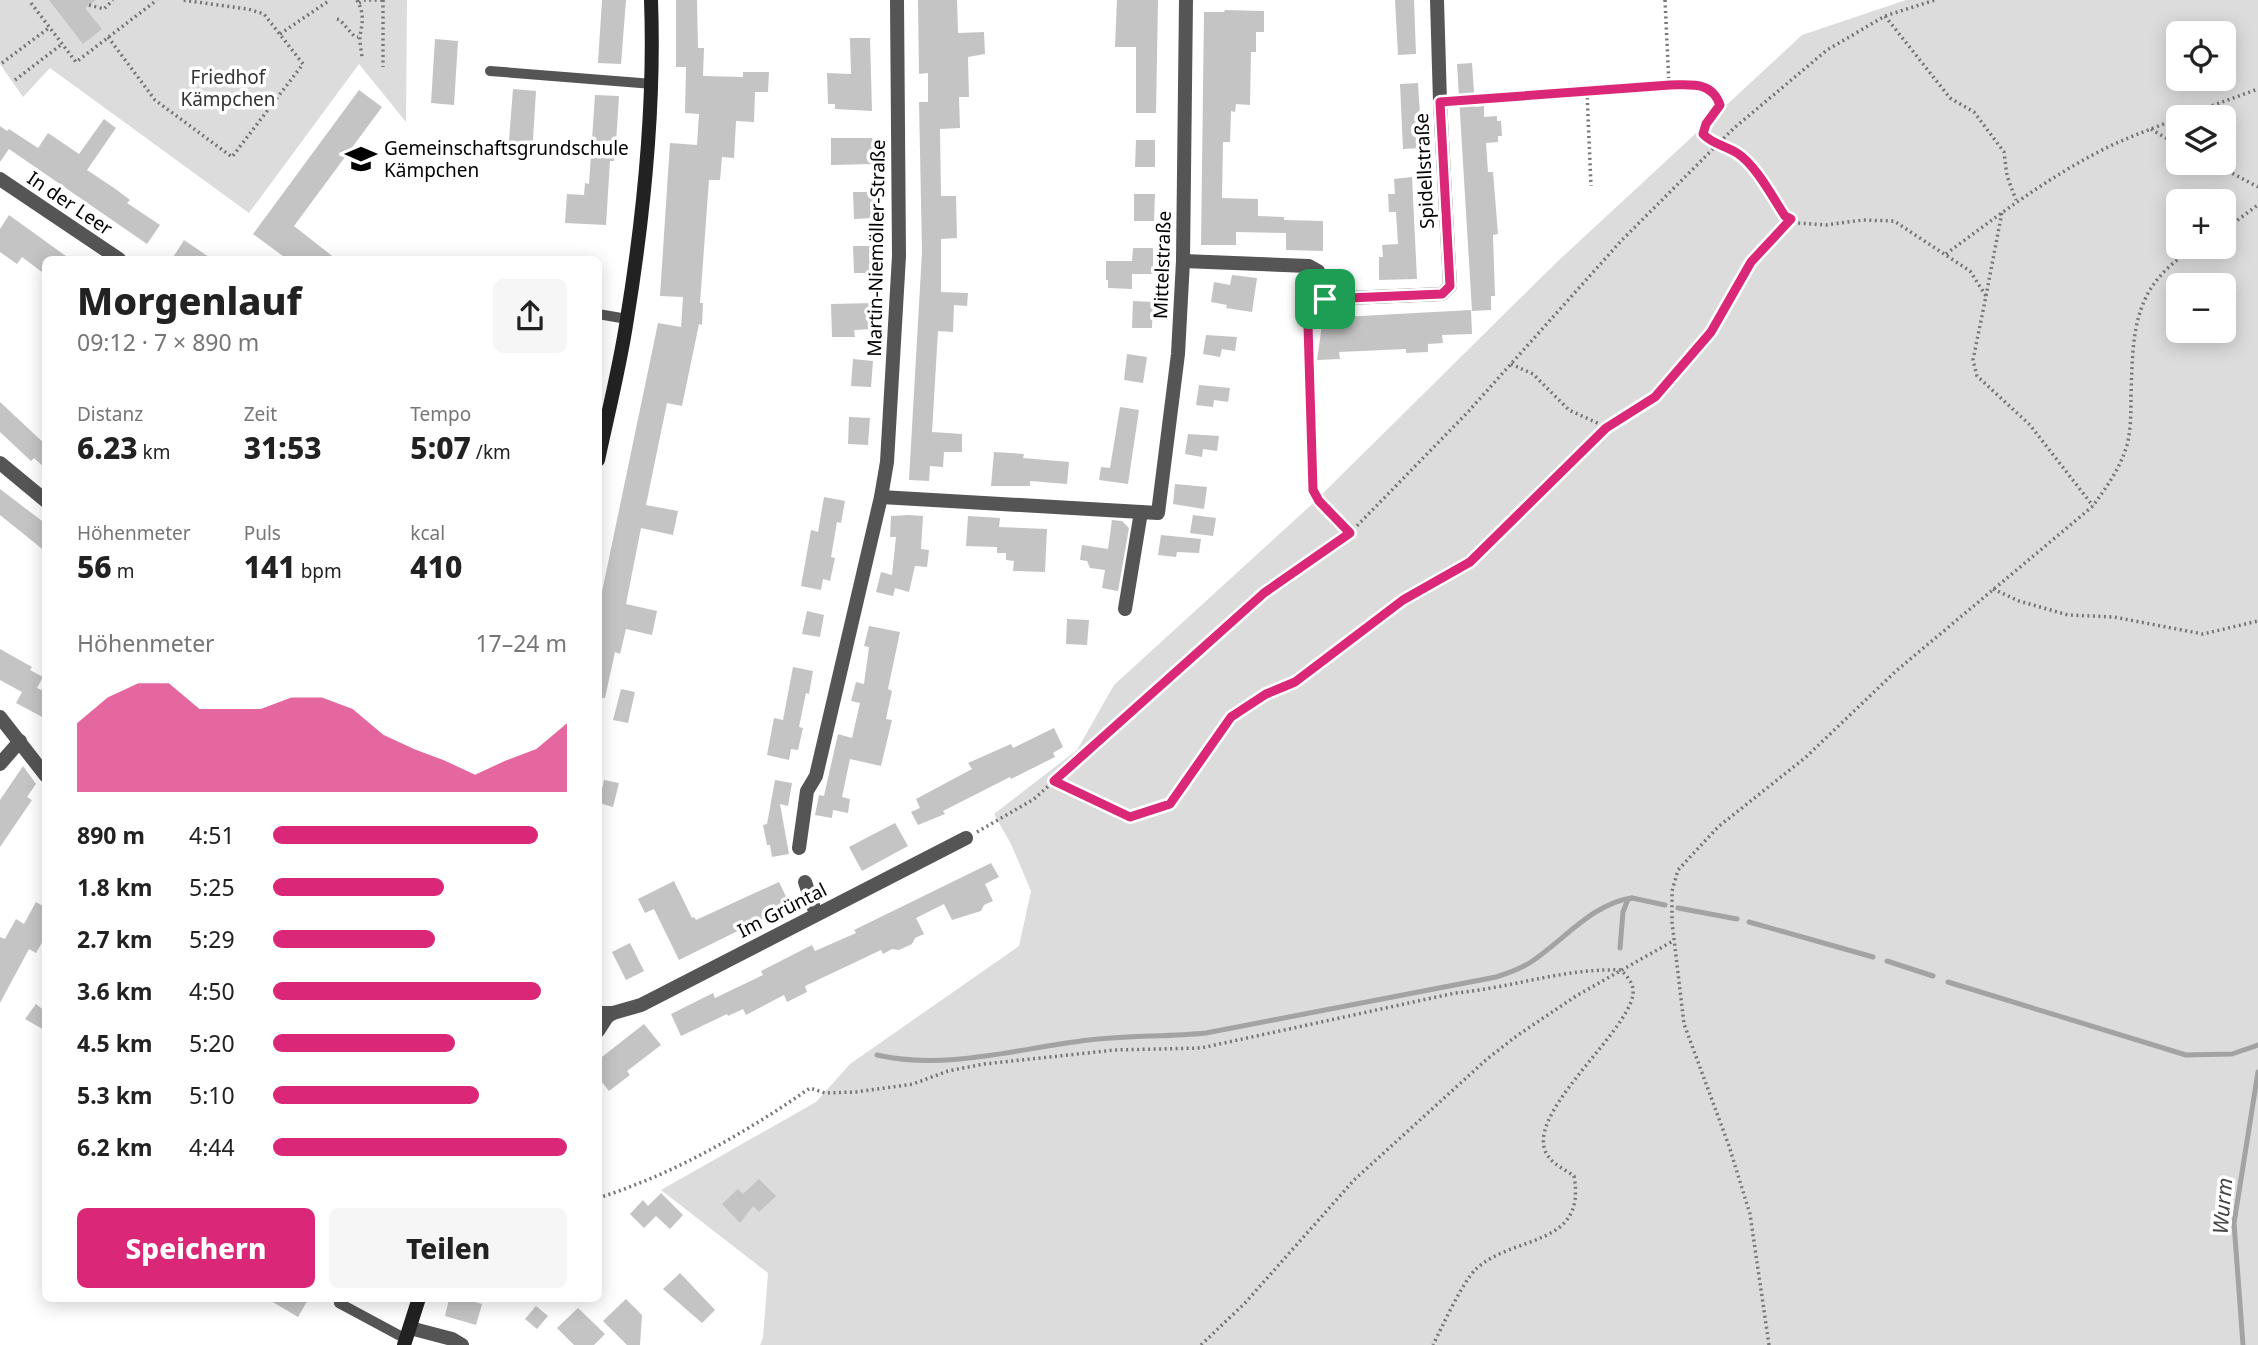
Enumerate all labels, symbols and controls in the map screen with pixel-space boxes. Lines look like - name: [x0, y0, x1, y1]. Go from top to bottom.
- map controls: [2166, 21, 2236, 343]
- button: locate: [2166, 21, 2236, 91]
- park label: Friedhof Kämpchen: [180, 64, 276, 112]
- button: layers: [2166, 105, 2236, 175]
- street label: Spidellstraße: [1408, 112, 1440, 230]
- place label: Gemeinschaftsgrundschule Kämpchen: [384, 135, 629, 183]
- street label: Martin-Niemöller-Straße: [861, 139, 891, 357]
- school or university icon: Gemeinschaftsgrundschule Kämpchen: [344, 142, 378, 176]
- street label: In der Leer: [22, 165, 118, 241]
- button: +: [2166, 189, 2236, 259]
- street label: Mittelstraße: [1147, 210, 1177, 320]
- pin: [1295, 269, 1355, 329]
- button: −: [2166, 273, 2236, 343]
- text: Morgenlauf: [77, 274, 302, 326]
- button: share: [493, 279, 567, 353]
- icon: arrive: [1306, 280, 1344, 318]
- text: 09:12 · 7 × 890 m: [77, 326, 259, 358]
- text: Distanz: [77, 401, 143, 427]
- text: Zeit: [244, 401, 277, 427]
- text: Tempo: [410, 401, 471, 427]
- text: 6.23: [77, 427, 138, 468]
- text: 31:53: [244, 427, 322, 468]
- text: 5:07: [410, 427, 471, 468]
- text: km: [138, 439, 170, 465]
- text: /km: [471, 439, 511, 465]
- text: Höhenmeter: [77, 520, 191, 546]
- text: Puls: [244, 520, 281, 546]
- text: kcal: [410, 520, 445, 546]
- text: 56: [77, 546, 112, 587]
- text: 141: [244, 546, 296, 587]
- text: 410: [410, 546, 462, 587]
- text: m: [112, 558, 134, 584]
- text: bpm: [296, 558, 342, 584]
- text: Höhenmeter: [77, 627, 215, 659]
- text: 17–24 m: [475, 627, 567, 659]
- text: 890 m: [77, 819, 145, 851]
- text: 4:51: [189, 819, 235, 851]
- text: 1.8 km: [77, 871, 152, 903]
- text: 5:25: [189, 871, 235, 903]
- street label: Im Grüntal: [733, 876, 831, 944]
- text: 2.7 km: [77, 923, 152, 955]
- text: 5:29: [189, 923, 235, 955]
- text: 3.6 km: [77, 975, 152, 1007]
- text: 4:50: [189, 975, 235, 1007]
- text: 4.5 km: [77, 1027, 152, 1059]
- text: 5:20: [189, 1027, 235, 1059]
- text: 5.3 km: [77, 1079, 152, 1111]
- text: 5:10: [189, 1079, 235, 1111]
- text: 6.2 km: [77, 1131, 152, 1163]
- text: 4:44: [189, 1131, 235, 1163]
- water label: Wurm: [2206, 1176, 2238, 1235]
- button: Speichern: [77, 1208, 315, 1288]
- button: Teilen: [329, 1208, 567, 1288]

